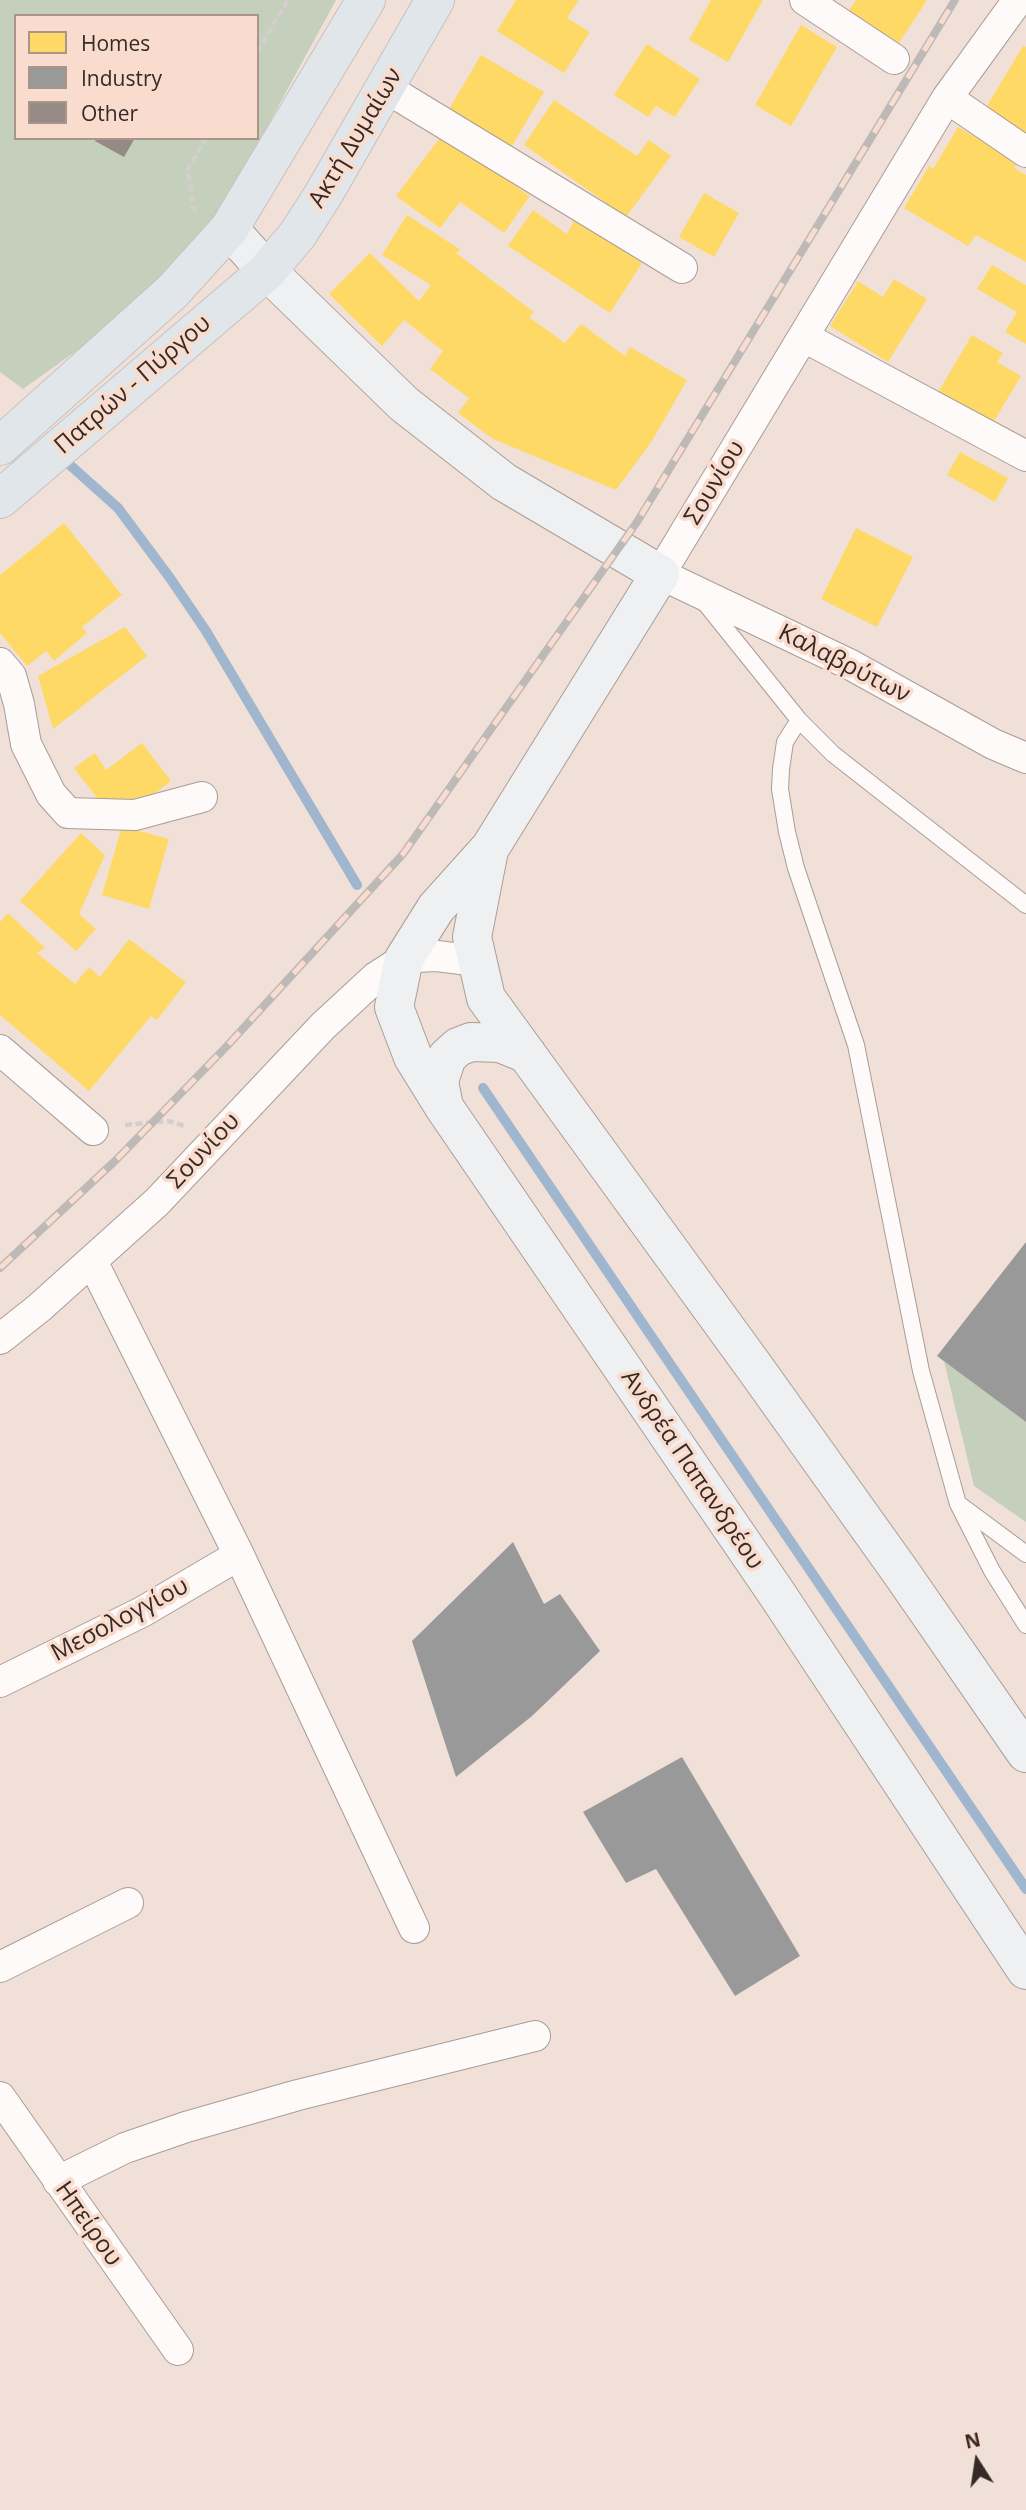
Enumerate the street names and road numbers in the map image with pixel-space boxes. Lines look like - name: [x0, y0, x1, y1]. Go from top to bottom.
- street label: Ακτή Δυμαίων: [303, 63, 409, 213]
- street label: Πατρών - Πύργου: [49, 309, 217, 461]
- street label: Σουνίου: [679, 436, 751, 530]
- street label: Καλαβρύτων: [773, 619, 915, 709]
- street label: Σουνίου: [162, 1107, 246, 1195]
- street label: Ανδρέα Παπανδρέου: [615, 1365, 769, 1575]
- street label: Μεσολογγίου: [46, 1572, 194, 1668]
- street label: Ηπείρου: [49, 2176, 127, 2272]

